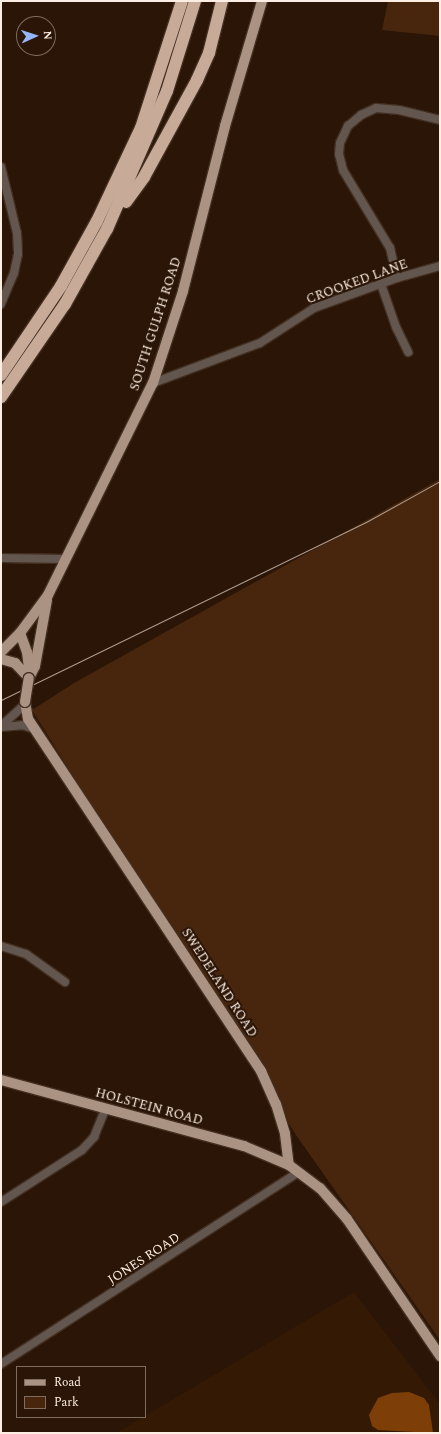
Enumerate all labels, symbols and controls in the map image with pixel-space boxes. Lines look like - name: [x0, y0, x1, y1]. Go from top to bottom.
- north arrow: [16, 16, 56, 56]
- text: N: [39, 30, 56, 40]
- street label: SOUTH GULPH ROAD: [127, 255, 185, 393]
- street label: CROOKED LANE: [304, 256, 410, 308]
- street label: SWEDELAND ROAD: [178, 926, 260, 1040]
- street label: HOLSTEIN ROAD: [94, 1085, 204, 1129]
- street label: JONES ROAD: [105, 1230, 183, 1288]
- legend: [16, 1366, 146, 1418]
- text: Road: [54, 1373, 81, 1392]
- text: Park: [54, 1393, 79, 1412]

